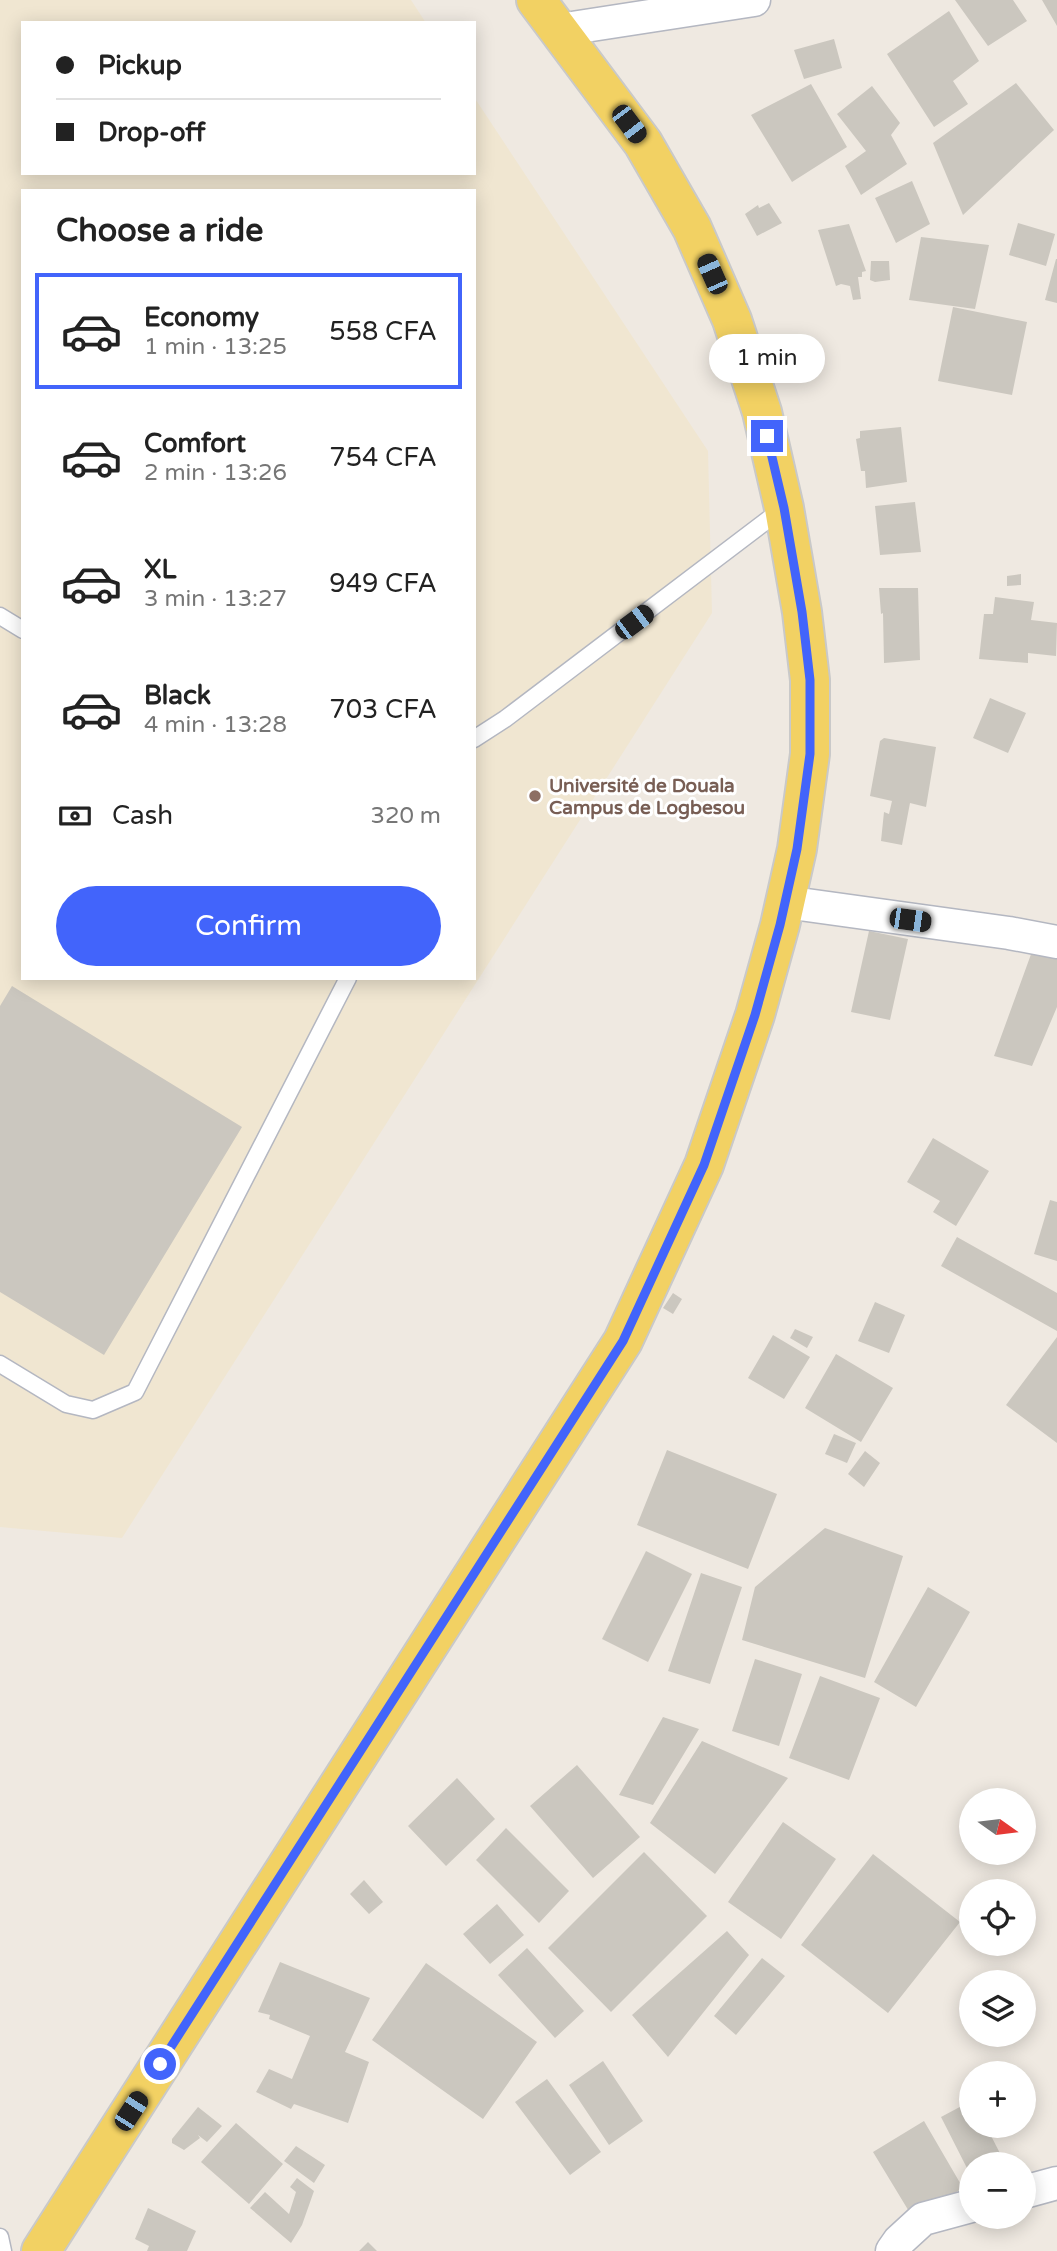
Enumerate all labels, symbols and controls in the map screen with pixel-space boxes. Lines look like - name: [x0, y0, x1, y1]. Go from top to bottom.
- text: Pickup: [98, 50, 182, 81]
- car: [608, 101, 651, 147]
- text: Drop-off: [98, 117, 205, 148]
- text: Choose a ride: [56, 212, 263, 250]
- car: [694, 251, 731, 297]
- icon: car: [60, 300, 123, 363]
- text: Economy: [144, 302, 259, 333]
- text: 558 CFA: [329, 316, 437, 347]
- text: 1 min · 13:25: [144, 333, 287, 361]
- callout: 1 min: [709, 334, 825, 384]
- text: 1 min: [736, 344, 798, 372]
- route end: [751, 420, 783, 452]
- icon: car: [60, 426, 123, 489]
- text: Comfort: [144, 428, 246, 459]
- text: 754 CFA: [329, 442, 437, 473]
- text: 2 min · 13:26: [144, 459, 287, 487]
- icon: car: [60, 552, 123, 615]
- text: XL: [144, 554, 176, 585]
- text: 949 CFA: [329, 568, 437, 599]
- text: 3 min · 13:27: [144, 585, 287, 613]
- car: [611, 601, 658, 643]
- icon: car: [60, 678, 123, 741]
- text: Black: [144, 680, 211, 711]
- text: 703 CFA: [329, 694, 437, 725]
- text: 4 min · 13:28: [144, 711, 287, 739]
- place label: Université de Douala Campus de Logbesou: [549, 775, 745, 820]
- marker: Université de Douala Campus de Logbesou: [527, 788, 543, 804]
- icon: cash: [56, 797, 94, 835]
- text: Cash: [112, 800, 173, 831]
- text: 320 m: [371, 802, 441, 830]
- button: Confirm: [56, 886, 441, 966]
- car: [888, 907, 933, 933]
- north arrow: [959, 1788, 1036, 1866]
- map controls: [959, 1788, 1036, 2229]
- button: locate: [959, 1879, 1036, 1956]
- button: layers: [959, 1970, 1036, 2047]
- route start: [144, 2048, 176, 2080]
- button: +: [959, 2061, 1036, 2138]
- car: [111, 2088, 152, 2134]
- button: −: [959, 2152, 1036, 2229]

